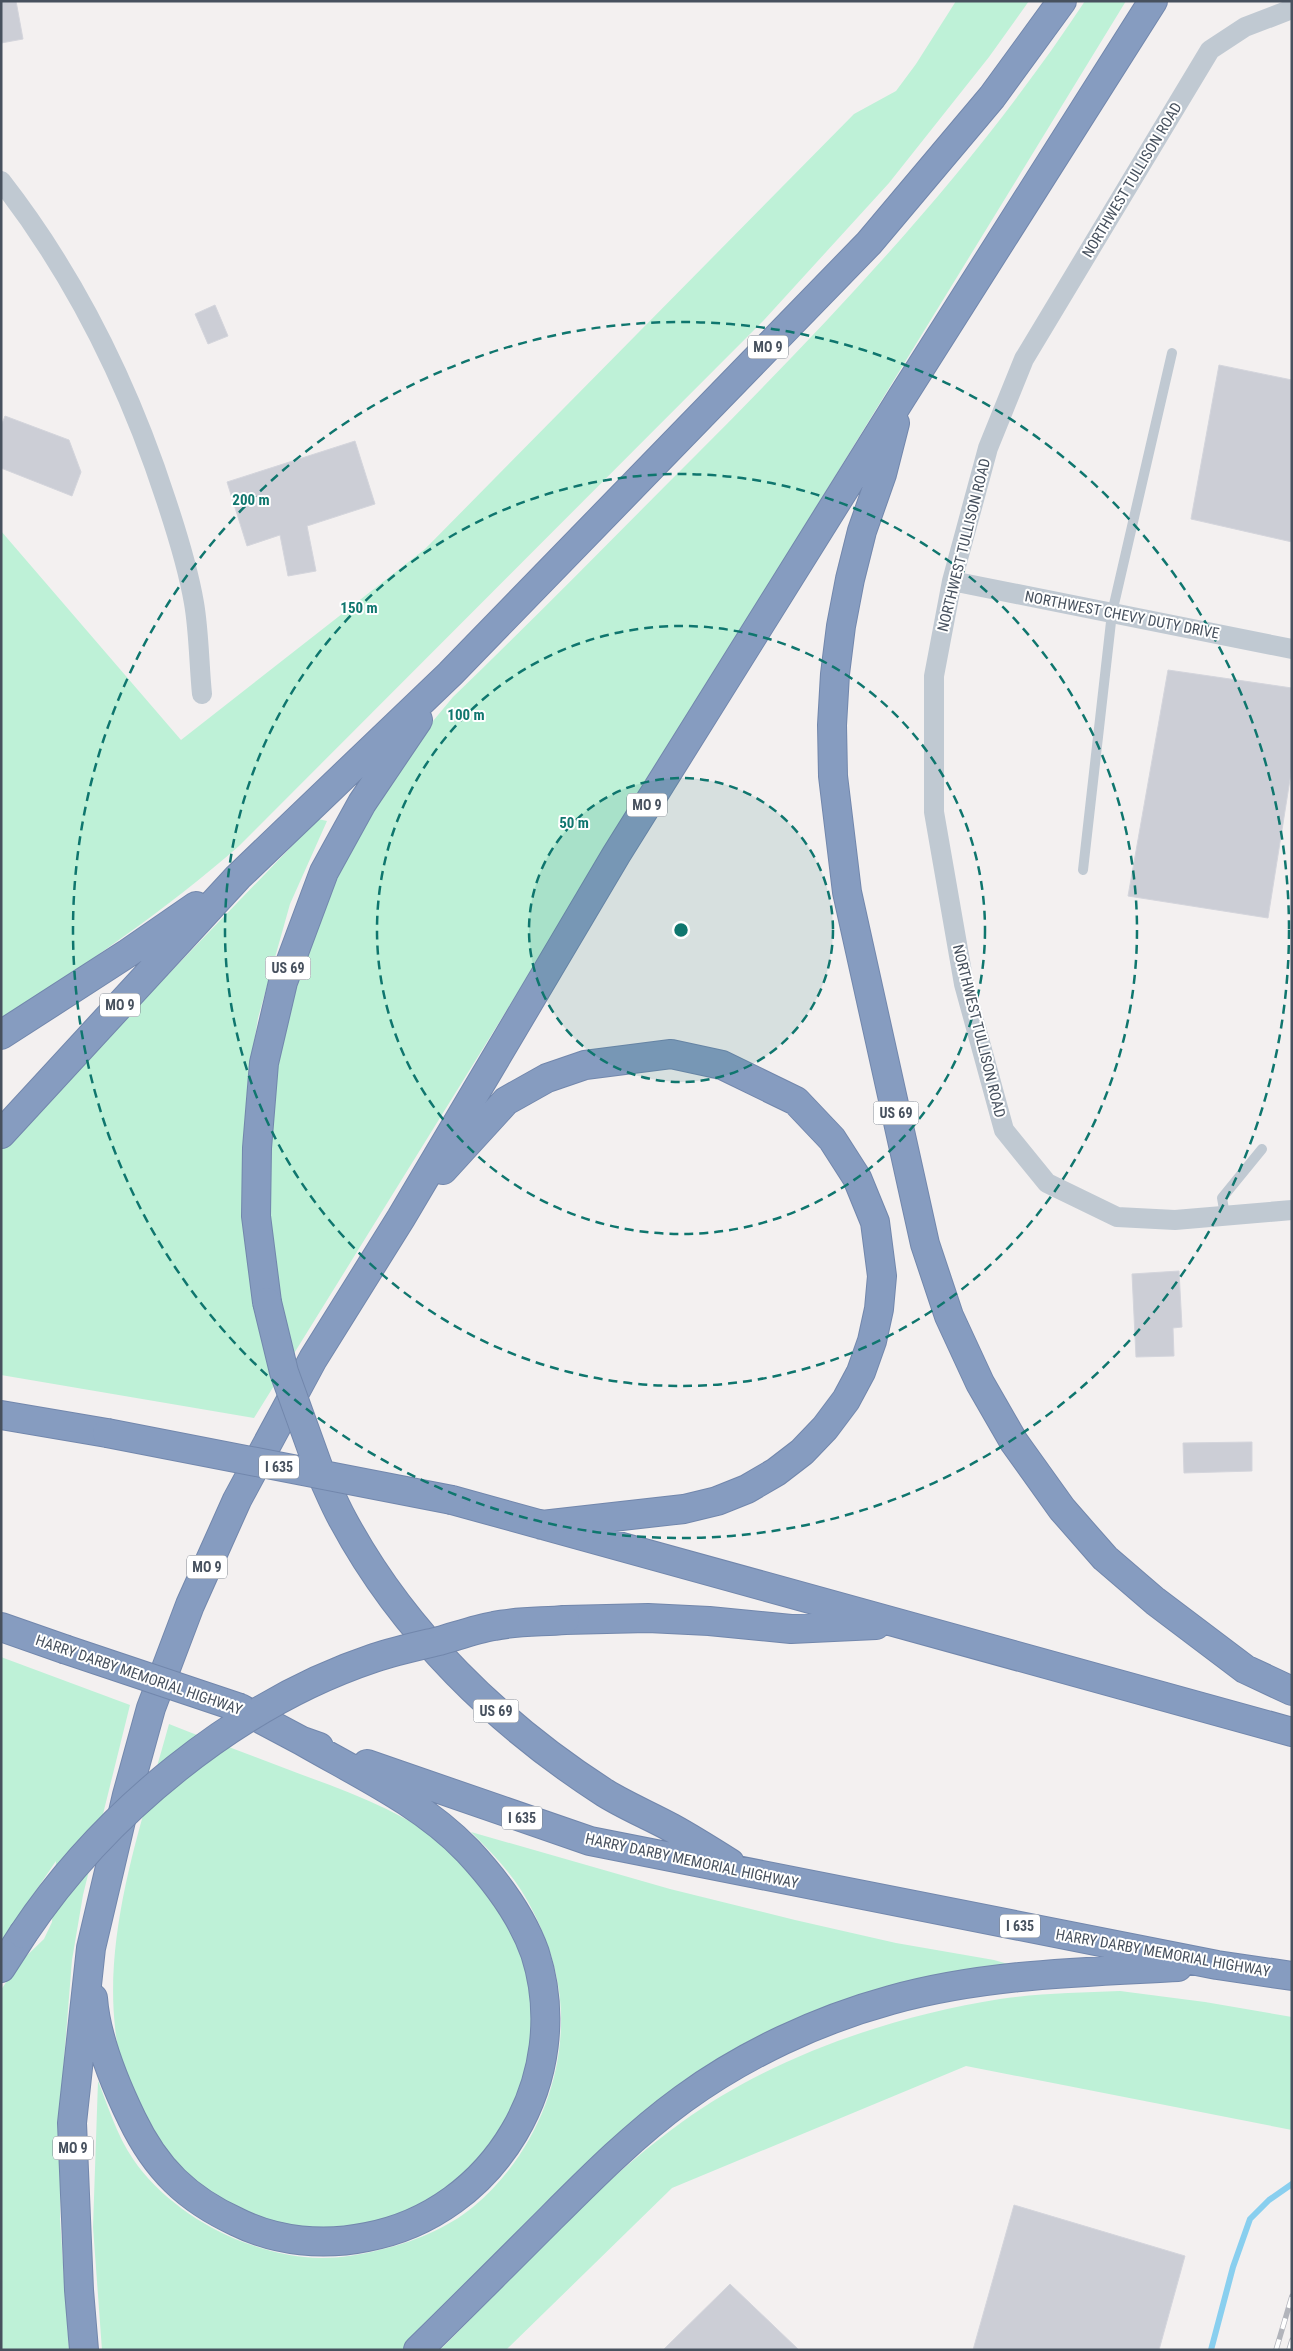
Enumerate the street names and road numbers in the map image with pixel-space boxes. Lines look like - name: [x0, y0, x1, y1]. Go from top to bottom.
- street label: NORTHWEST TULLISON ROAD: [1078, 99, 1186, 261]
- road number: MO 9: [748, 336, 788, 358]
- street label: NORTHWEST TULLISON ROAD: [934, 456, 994, 634]
- street label: NORTHWEST CHEVY DUTY DRIVE: [1023, 587, 1221, 643]
- road number: MO 9: [627, 794, 667, 816]
- street label: NORTHWEST TULLISON ROAD: [949, 942, 1009, 1120]
- road number: US 69: [266, 956, 310, 980]
- road number: MO 9: [100, 994, 140, 1016]
- road number: US 69: [874, 1102, 918, 1124]
- road number: I 635: [259, 1455, 299, 1478]
- road number: MO 9: [187, 1555, 227, 1578]
- street label: HARRY DARBY MEMORIAL HIGHWAY: [33, 1631, 245, 1719]
- road number: US 69: [474, 1700, 518, 1722]
- road number: I 635: [502, 1806, 542, 1830]
- street label: HARRY DARBY MEMORIAL HIGHWAY: [584, 1830, 800, 1892]
- road number: I 635: [1000, 1914, 1040, 1938]
- street label: HARRY DARBY MEMORIAL HIGHWAY: [1054, 1925, 1272, 1981]
- road number: MO 9: [53, 2136, 93, 2160]

